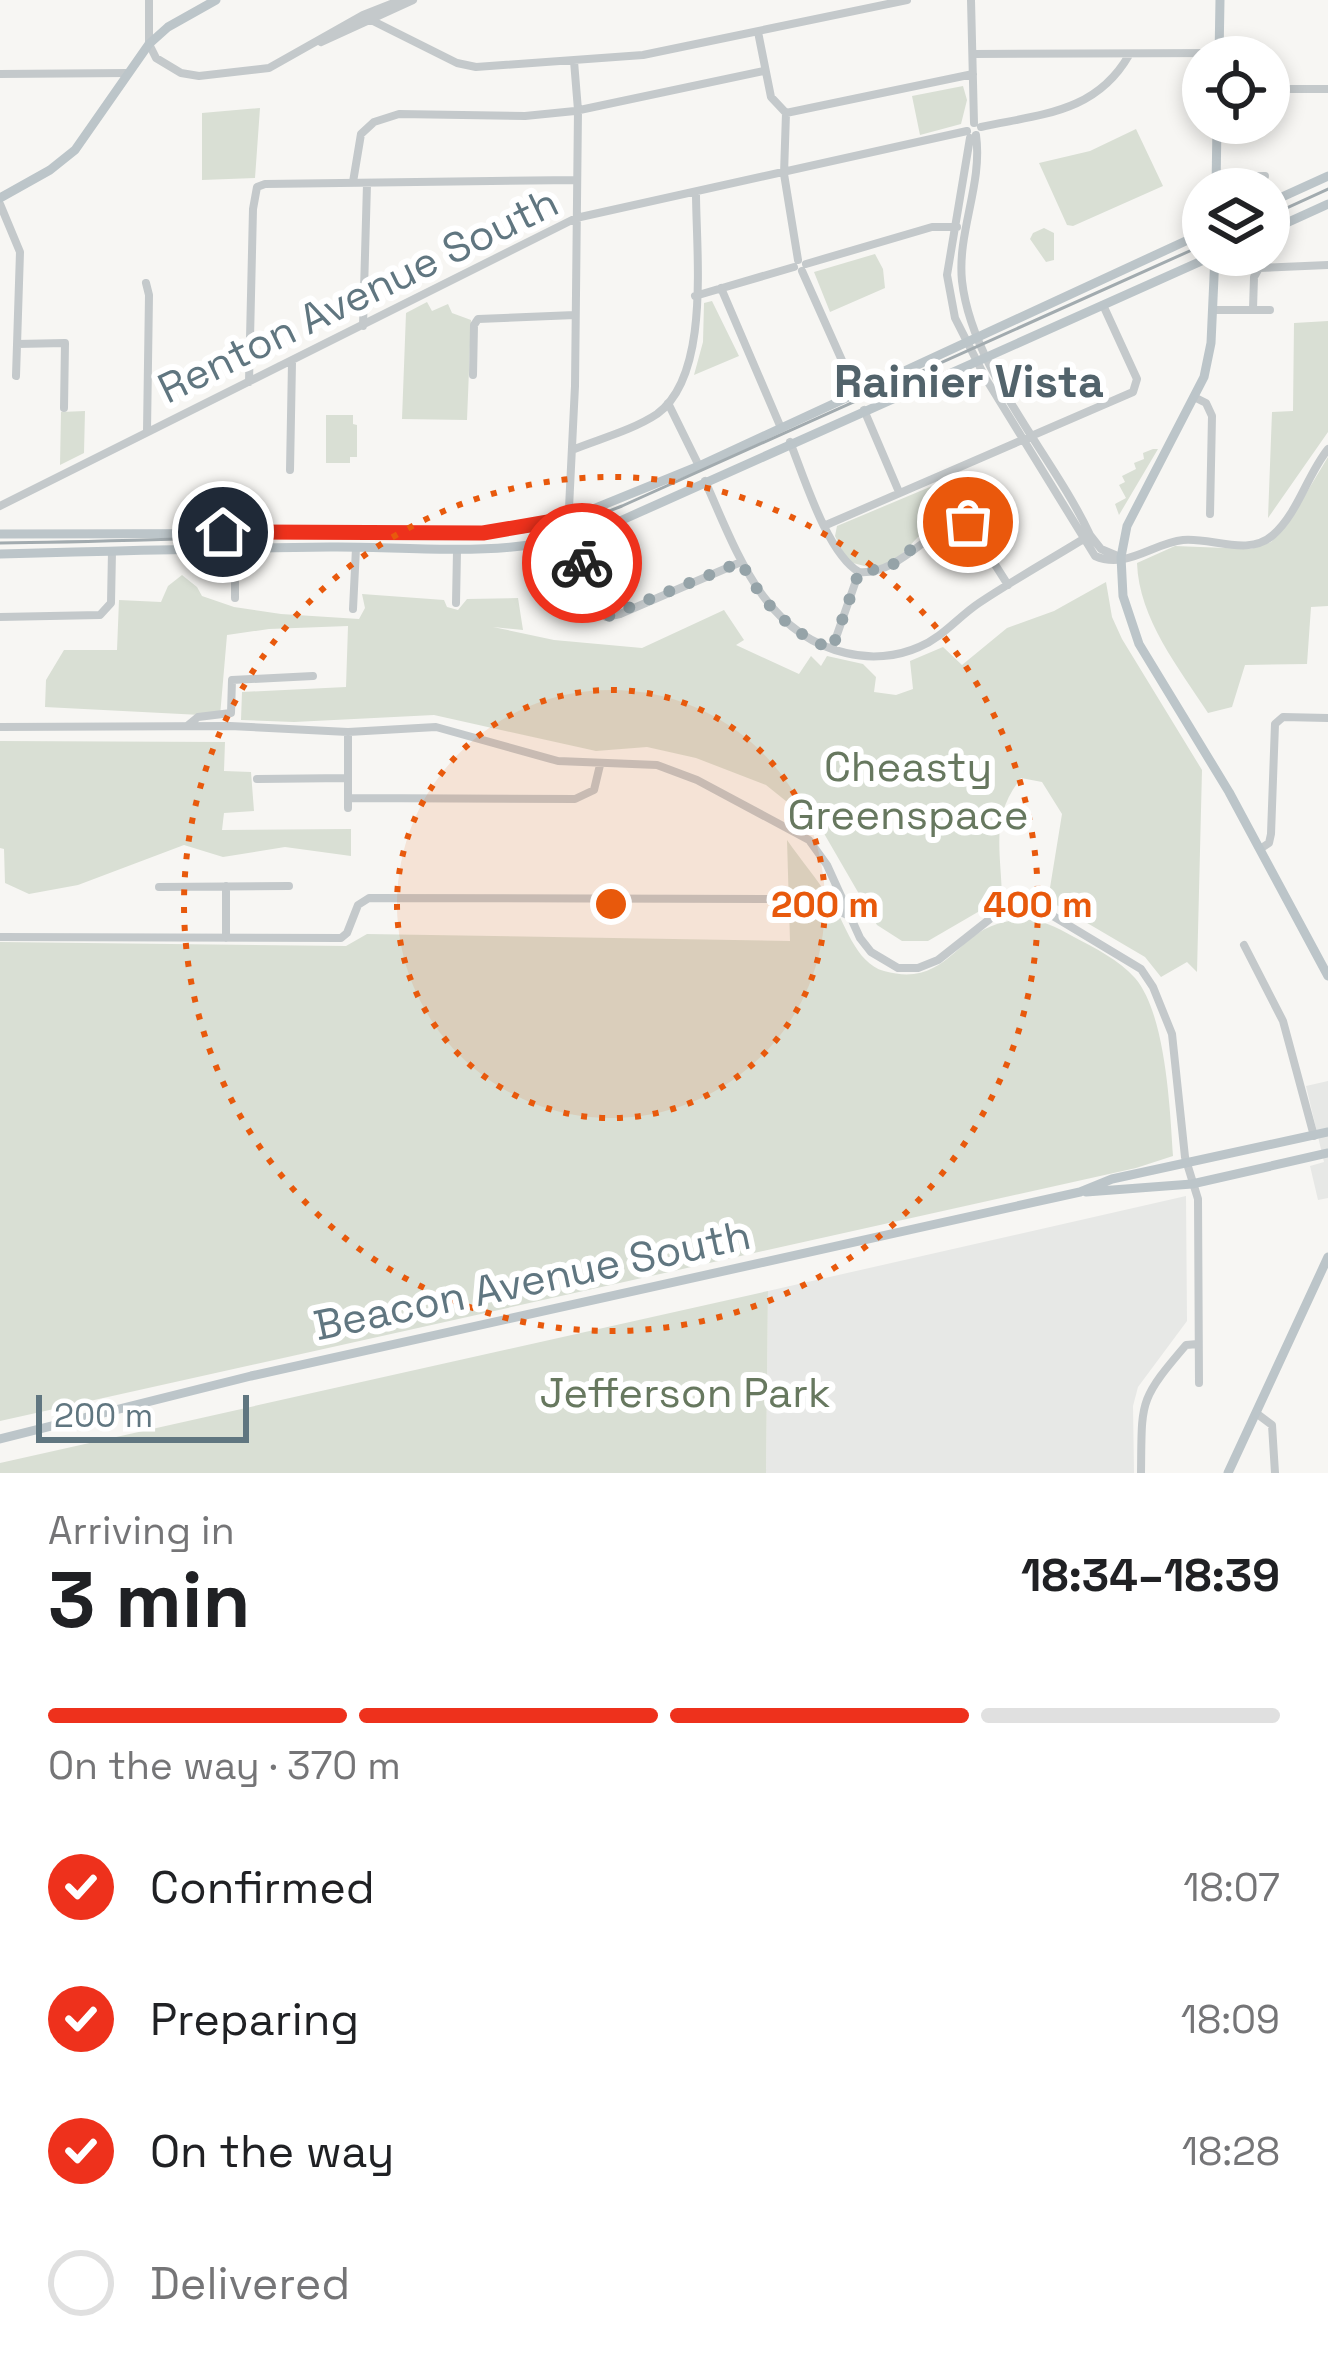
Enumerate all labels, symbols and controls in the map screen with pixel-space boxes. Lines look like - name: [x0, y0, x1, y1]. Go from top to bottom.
- map controls: [1182, 36, 1290, 276]
- button: locate: [1182, 36, 1290, 144]
- button: layers: [1182, 168, 1290, 276]
- street label: Renton Avenue South: [149, 175, 567, 415]
- district label: Rainier Vista: [834, 353, 1104, 410]
- pin: [917, 471, 1019, 573]
- pin: [172, 481, 274, 583]
- icon: bag: [935, 489, 1001, 555]
- icon: home: [190, 499, 256, 565]
- courier: [522, 503, 642, 623]
- icon: bike: [549, 530, 615, 596]
- park label: Cheasty Greenspace: [787, 740, 1029, 841]
- text: 200 m: [771, 882, 879, 928]
- text: 400 m: [983, 882, 1093, 928]
- centre of rings: [590, 883, 632, 925]
- street label: Beacon Avenue South: [309, 1208, 755, 1352]
- park label: Jefferson Park: [539, 1366, 831, 1419]
- scale bar: [36, 1389, 249, 1442]
- text: 200 m: [54, 1395, 153, 1437]
- text: Arriving in: [48, 1506, 235, 1555]
- text: 18:34–18:39: [1021, 1547, 1280, 1604]
- text: 3 min: [48, 1550, 251, 1650]
- text: On the way · 370 m: [48, 1741, 401, 1790]
- icon: check: [48, 1854, 114, 1920]
- text: Confirmed: [150, 1859, 375, 1916]
- text: 18:07: [1183, 1863, 1280, 1912]
- icon: check: [48, 1986, 114, 2052]
- text: Preparing: [150, 1991, 359, 2048]
- text: 18:09: [1181, 1995, 1280, 2044]
- icon: check: [48, 2118, 114, 2184]
- text: On the way: [150, 2123, 394, 2180]
- text: 18:28: [1182, 2127, 1280, 2176]
- text: Delivered: [150, 2255, 350, 2312]

